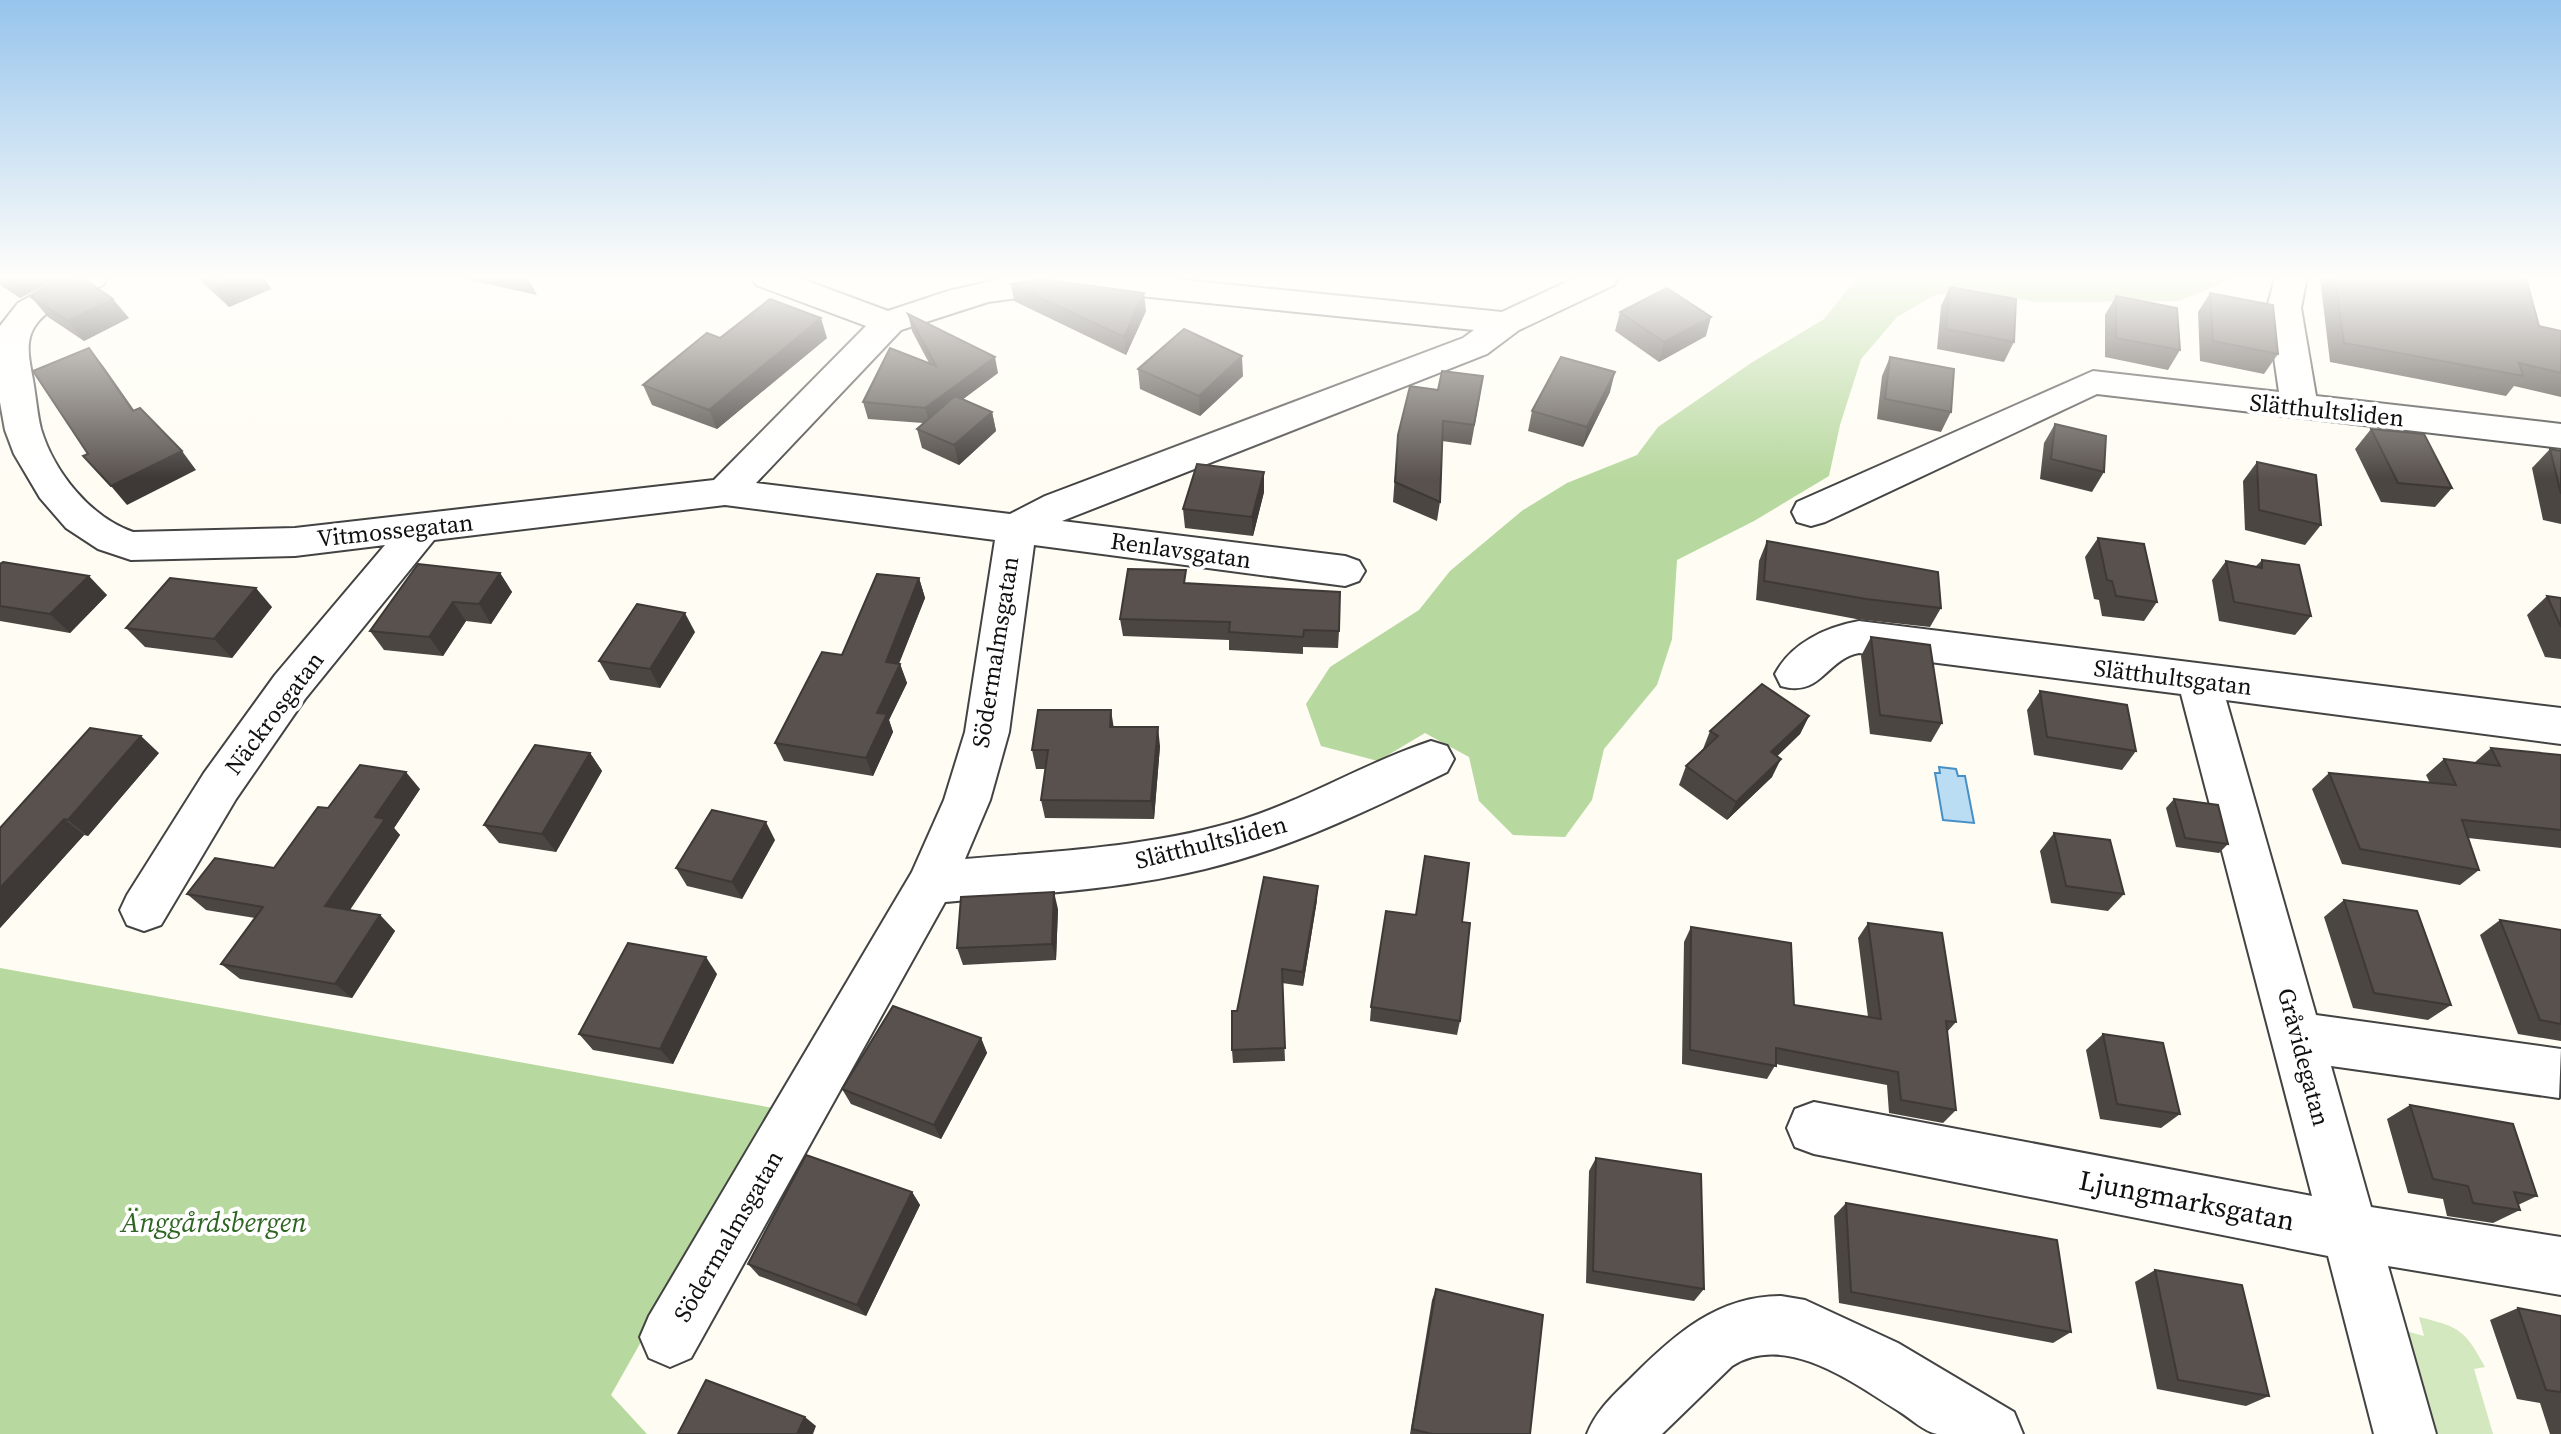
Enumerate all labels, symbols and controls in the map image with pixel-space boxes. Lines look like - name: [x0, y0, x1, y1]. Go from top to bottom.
- street label: Slätthultsliden: [2248, 385, 2406, 435]
- street label: Vitmossegatan: [315, 505, 475, 555]
- street label: Renlavsgatan: [1109, 524, 1253, 576]
- street label: Södermalmsgatan: [964, 554, 1026, 750]
- street label: Näckrosgatan: [217, 645, 331, 781]
- street label: Slätthultsgatan: [2092, 651, 2254, 703]
- street label: Slätthultsliden: [1132, 807, 1290, 877]
- street label: Gråvidegatan: [2270, 984, 2338, 1130]
- street label: Södermalmsgatan: [665, 1144, 791, 1328]
- street label: Ljungmarksgatan: [2076, 1160, 2298, 1240]
- park label: Änggårdsbergen: [119, 1203, 307, 1241]

